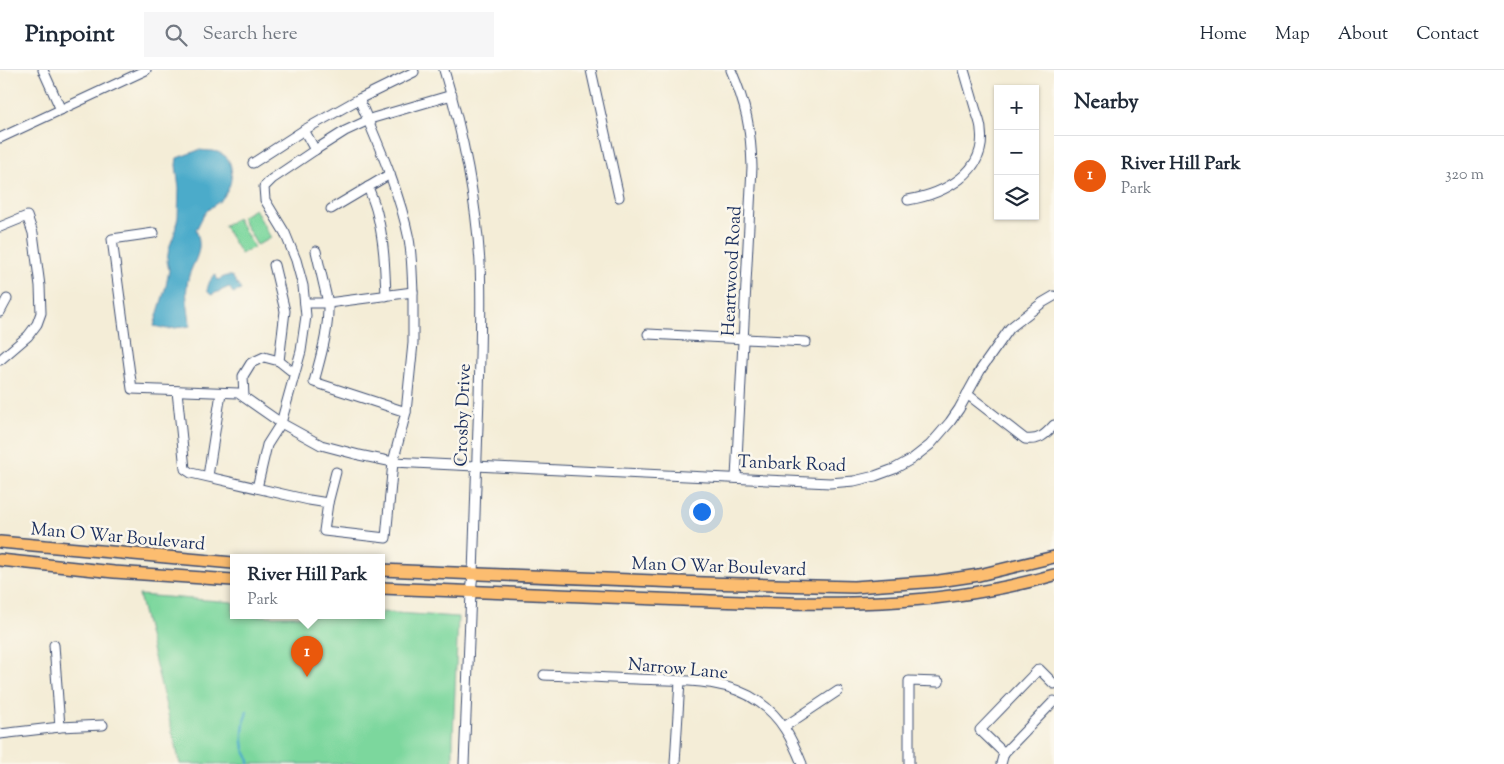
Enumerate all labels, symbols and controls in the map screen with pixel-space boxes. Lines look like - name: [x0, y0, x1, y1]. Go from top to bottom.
- search box: [144, 12, 494, 57]
- text: Pinpoint: [25, 18, 114, 52]
- icon: search: [162, 21, 190, 49]
- text: Search here: [202, 21, 298, 48]
- text: Home: [1200, 22, 1247, 48]
- text: Map: [1275, 22, 1310, 48]
- text: About: [1338, 22, 1388, 48]
- text: Contact: [1416, 22, 1479, 48]
- map controls: [994, 85, 1039, 220]
- button: +: [994, 85, 1039, 130]
- text: Nearby: [1074, 88, 1139, 118]
- button: −: [994, 130, 1039, 175]
- text: River Hill Park: [1121, 151, 1241, 178]
- text: 1: [1087, 164, 1093, 187]
- text: 320 m: [1445, 164, 1484, 187]
- button: layers: [994, 175, 1039, 220]
- text: Park: [1121, 178, 1152, 201]
- street label: Heartwood Road: [717, 205, 749, 337]
- street label: Crosby Drive: [449, 363, 479, 467]
- street label: Tanbark Road: [737, 450, 847, 480]
- your location: [689, 499, 715, 525]
- street label: Man O War Boulevard: [30, 517, 206, 559]
- street label: Man O War Boulevard: [631, 552, 807, 584]
- popup: [230, 554, 385, 619]
- text: River Hill Park: [248, 562, 367, 589]
- text: Park: [248, 589, 278, 612]
- pin: 1: [291, 636, 323, 677]
- street label: Narrow Lane: [627, 653, 729, 687]

